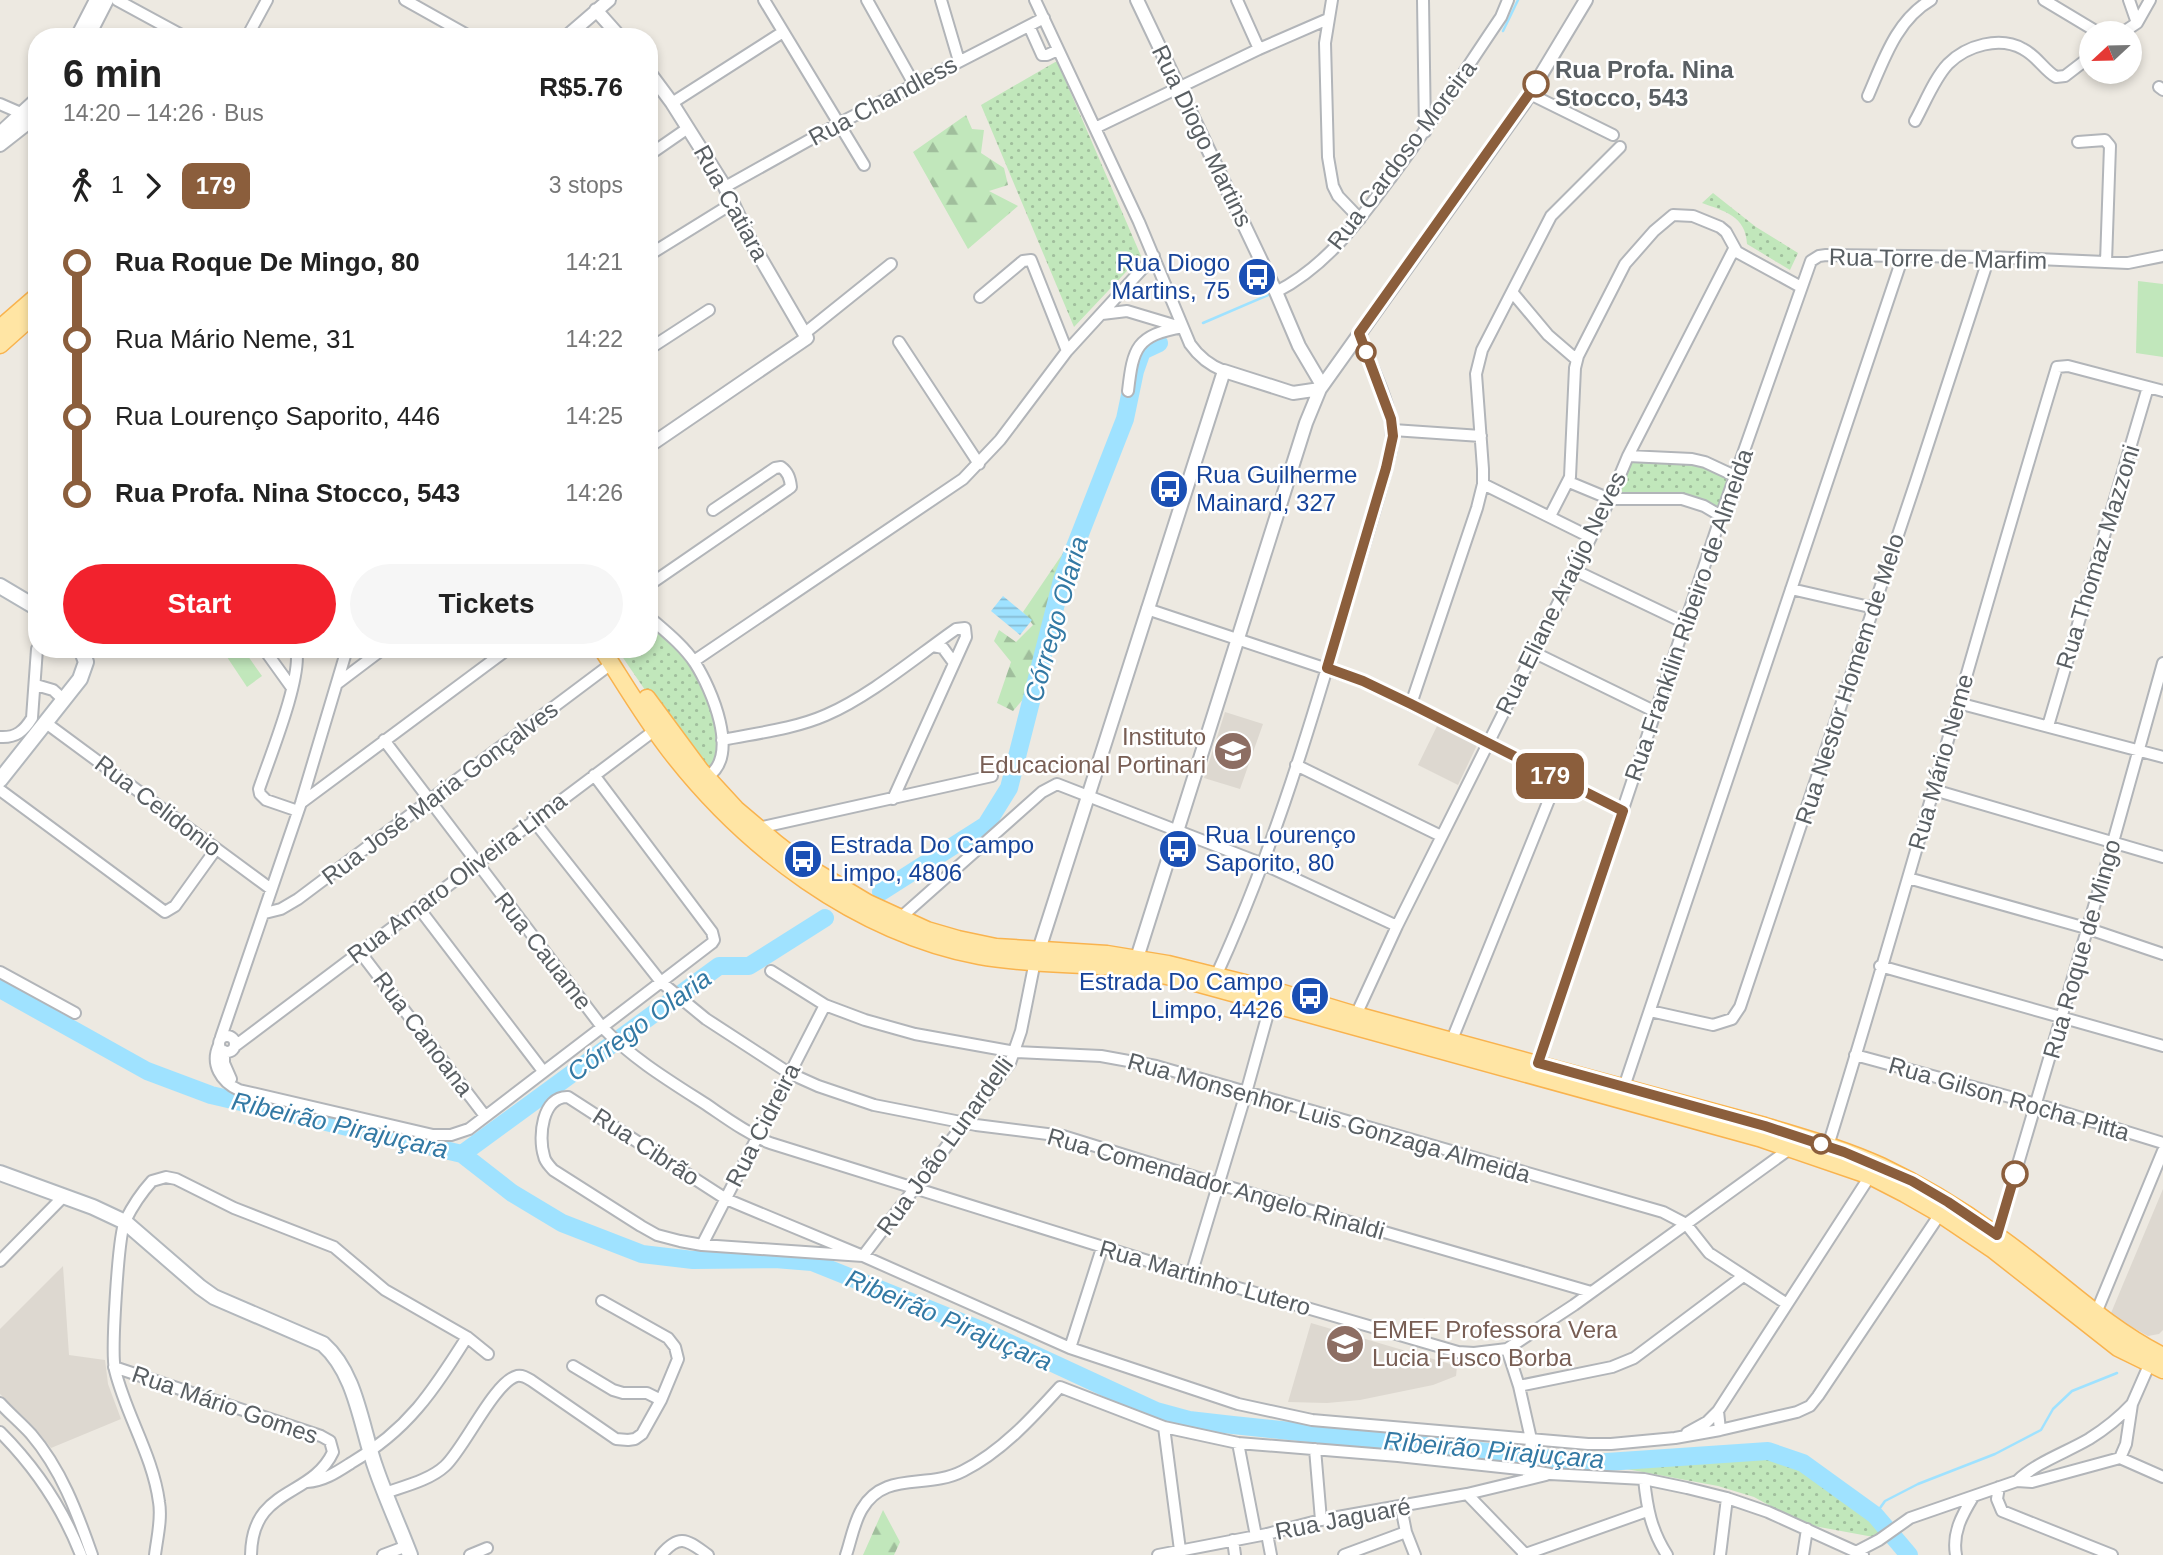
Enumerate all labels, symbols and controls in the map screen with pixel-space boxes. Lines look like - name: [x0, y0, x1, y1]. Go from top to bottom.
- north arrow: [2079, 21, 2142, 84]
- map controls: [2079, 21, 2142, 84]
- street label: Rua Diogo Martins: [1147, 41, 1258, 231]
- street label: Rua Chandless: [804, 50, 962, 151]
- text: 6 min: [63, 53, 162, 95]
- street label: Rua Cardoso Moreira: [1322, 54, 1482, 254]
- place label: Rua Profa. Nina Stocco, 543: [1555, 56, 1734, 111]
- marker: Rua Profa. Nina Stocco, 543: [1523, 71, 1549, 97]
- text: R$5.76: [539, 72, 623, 102]
- text: 14:20 – 14:26 · Bus: [63, 100, 264, 126]
- street label: Rua Catiara: [689, 140, 775, 266]
- icon: walk: [63, 167, 101, 205]
- icon: forward: [134, 167, 172, 205]
- text: 1: [111, 172, 124, 198]
- text: 179: [196, 172, 236, 199]
- text: 3 stops: [549, 172, 623, 198]
- street label: Rua Torre de Marfim: [1829, 243, 2047, 274]
- text: Rua Roque De Mingo, 80: [115, 247, 420, 277]
- text: 14:21: [565, 249, 623, 275]
- place label: Rua Diogo Martins, 75: [1111, 249, 1230, 304]
- bus stop icon: Rua Diogo Martins, 75: [1236, 256, 1278, 298]
- text: Rua Mário Neme, 31: [115, 324, 355, 354]
- text: 14:22: [565, 326, 623, 352]
- unlabelled marker: [1356, 342, 1376, 362]
- text: Rua Lourenço Saporito, 446: [115, 401, 440, 431]
- text: 14:25: [565, 403, 623, 429]
- street label: Rua Thomaz Mazzoni: [2051, 441, 2144, 672]
- street label: Rua Frankilin Ribeiro de Almeida: [1619, 445, 1758, 784]
- place label: Rua Guilherme Mainard, 327: [1196, 461, 1357, 516]
- street label: Rua Eliane Araújo Neves: [1490, 467, 1631, 719]
- bus stop icon: Rua Guilherme Mainard, 327: [1148, 468, 1190, 510]
- text: Rua Profa. Nina Stocco, 543: [115, 478, 460, 508]
- text: 14:26: [565, 480, 623, 506]
- street label: Rua Nestor Homem de Melo: [1790, 530, 1909, 828]
- water label: Córrego Olaria: [1018, 533, 1094, 705]
- button: Start: [63, 564, 336, 644]
- button: Tickets: [350, 564, 623, 644]
- street label: Rua Mário Neme: [1903, 671, 1978, 853]
- street label: Rua José Maria Gonçalves: [317, 695, 563, 890]
- place label: Instituto Educacional Portinari: [979, 723, 1206, 778]
- school or university icon: Instituto Educacional Portinari: [1212, 730, 1254, 772]
- street label: Rua Celidonio: [90, 749, 227, 862]
- line badge: 179: [1510, 753, 1590, 799]
- text: 179: [1530, 762, 1570, 789]
- street label: Rua Amaro Oliveira Lima: [342, 786, 572, 969]
- place label: Rua Lourenço Saporito, 80: [1205, 821, 1356, 876]
- bus stop icon: Rua Lourenço Saporito, 80: [1157, 828, 1199, 870]
- place label: Estrada Do Campo Limpo, 4806: [830, 831, 1034, 886]
- street label: Rua Roque de Mingo: [2037, 836, 2126, 1062]
- bus stop icon: Estrada Do Campo Limpo, 4806: [782, 838, 824, 880]
- street label: Rua Cauame: [489, 887, 598, 1015]
- water label: Córrego Olaria: [561, 963, 717, 1087]
- street label: Rua Canoana: [368, 966, 479, 1101]
- place label: Estrada Do Campo Limpo, 4426: [1079, 968, 1283, 1023]
- bus stop icon: Estrada Do Campo Limpo, 4426: [1289, 975, 1331, 1017]
- street label: Rua Monsenhor Luis Gonzaga Almeida: [1125, 1047, 1534, 1188]
- street label: Rua João Lunardelli: [871, 1051, 1018, 1240]
- street label: Rua Gilson Rocha Pitta: [1886, 1051, 2133, 1146]
- street label: Rua Cidreira: [720, 1058, 805, 1191]
- water label: Ribeirão Pirajuçara: [229, 1086, 451, 1164]
- street label: Rua Cibrão: [588, 1102, 705, 1191]
- street label: Rua Comendador Angelo Rinaldi: [1044, 1122, 1388, 1245]
- unlabelled marker: [1811, 1134, 1831, 1154]
- unlabelled marker: [2002, 1161, 2028, 1187]
- street label: Rua Martinho Lutero: [1096, 1234, 1314, 1321]
- water label: Ribeirão Pirajuçara: [841, 1263, 1057, 1377]
- place label: EMEF Professora Vera Lucia Fusco Borba: [1372, 1316, 1618, 1371]
- school or university icon: EMEF Professora Vera Lucia Fusco Borba: [1324, 1323, 1366, 1365]
- street label: Rua Mário Gomes: [129, 1360, 322, 1449]
- water label: Ribeirão Pirajuçara: [1383, 1425, 1605, 1475]
- street label: Rua Jaguaré: [1273, 1492, 1413, 1545]

